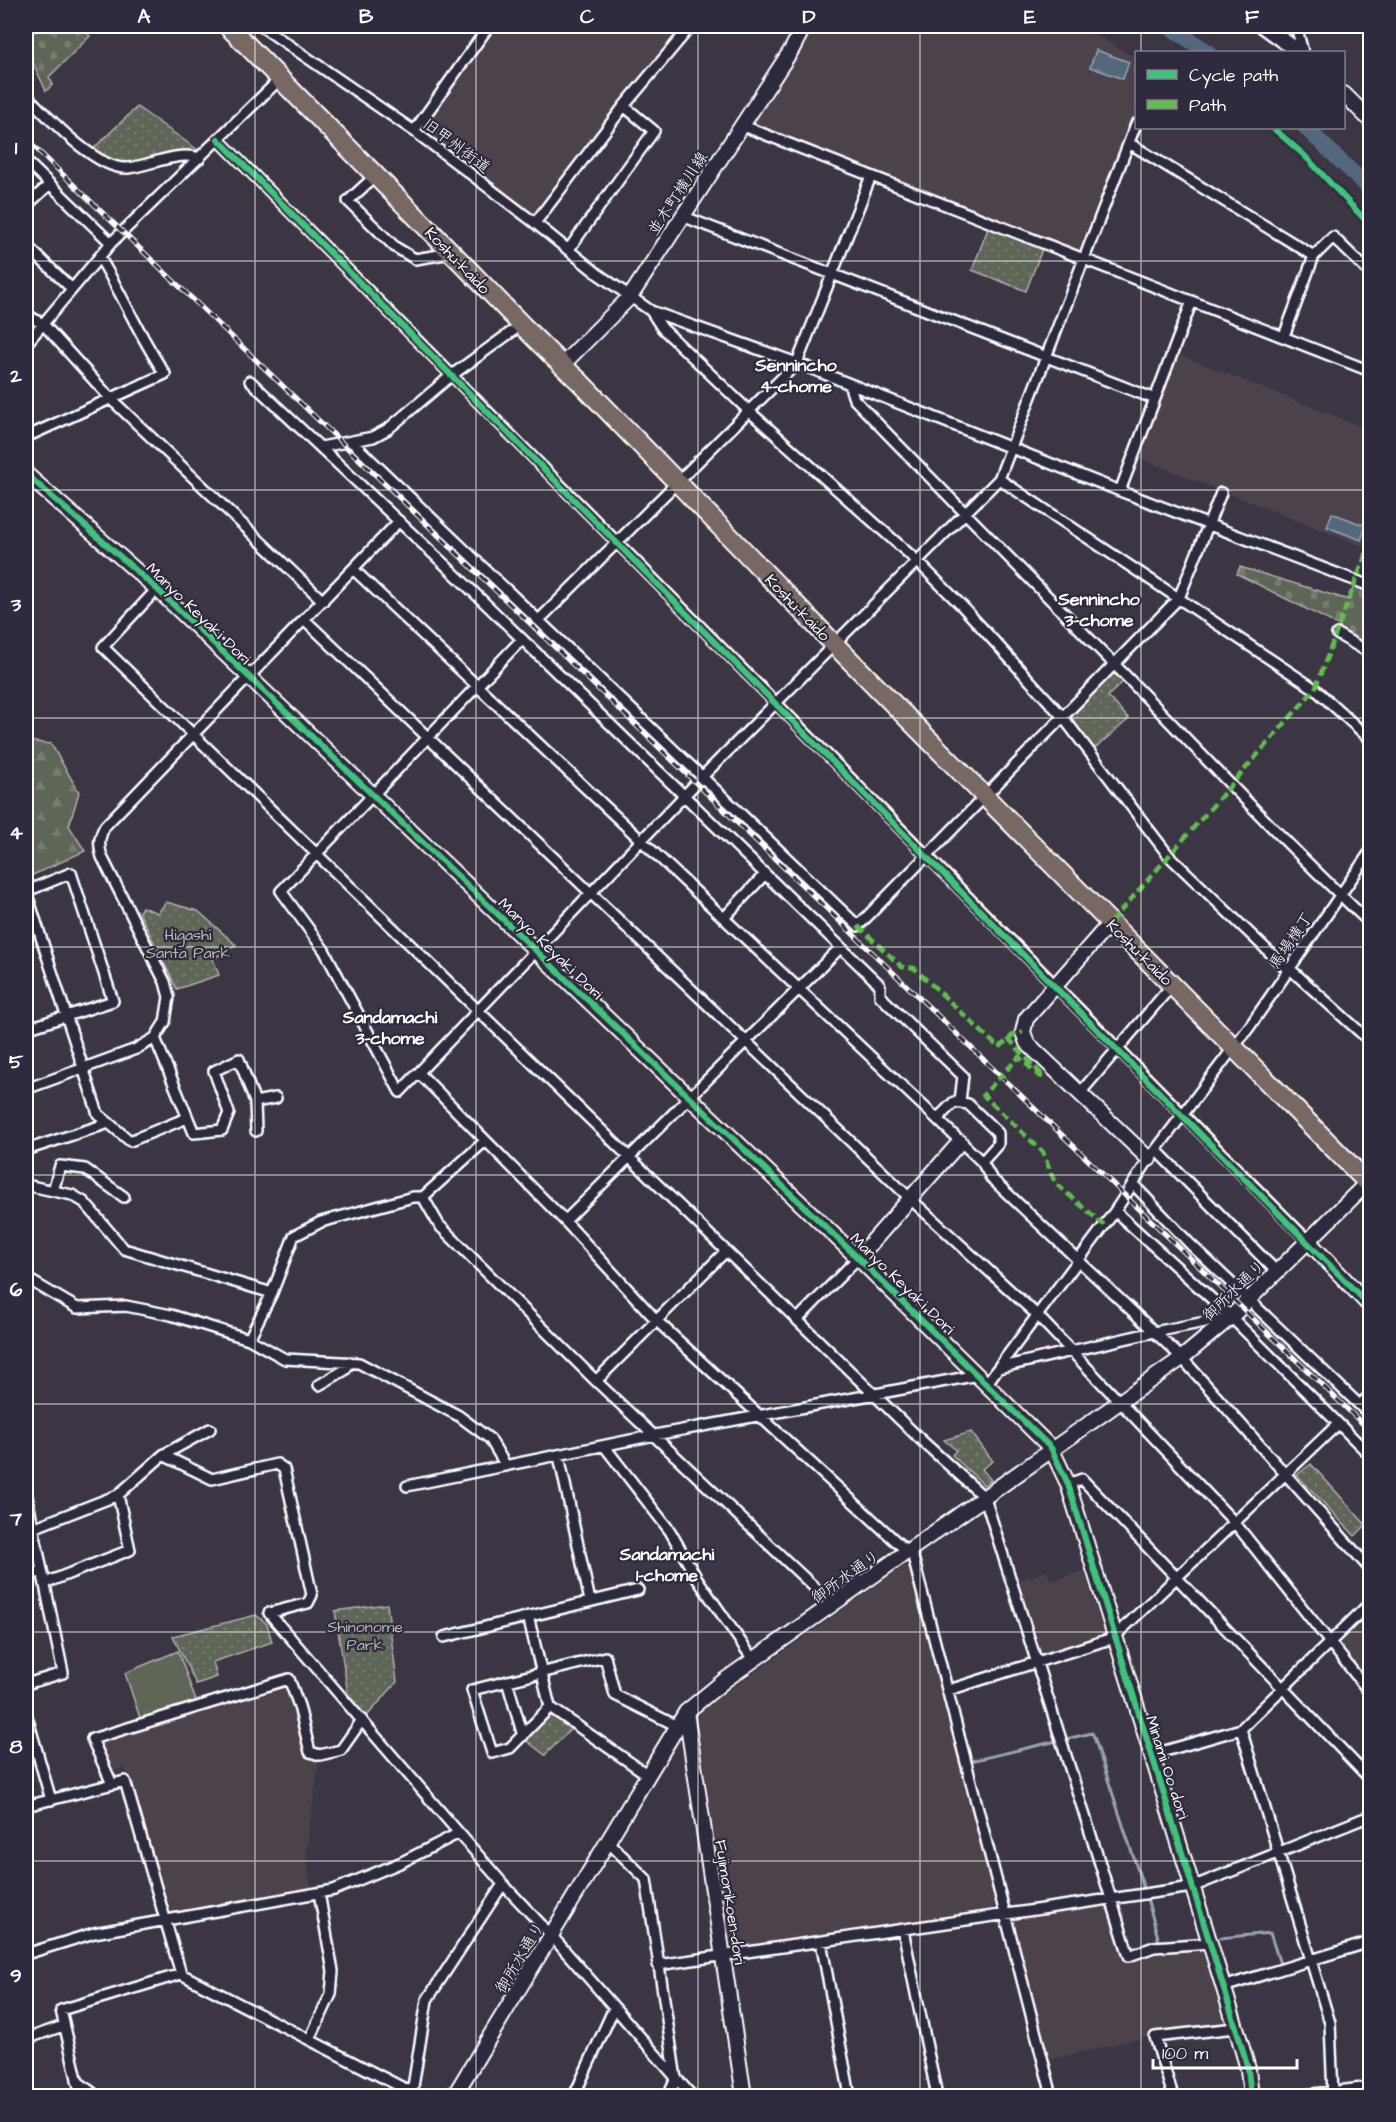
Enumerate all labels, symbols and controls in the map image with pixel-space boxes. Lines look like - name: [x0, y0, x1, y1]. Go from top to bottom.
- text: A: [138, 3, 151, 31]
- text: B: [359, 3, 374, 31]
- text: C: [580, 3, 595, 31]
- text: D: [803, 3, 816, 31]
- text: E: [1024, 3, 1036, 31]
- text: F: [1245, 3, 1260, 31]
- legend: [1135, 51, 1345, 129]
- text: Cycle path: [1189, 63, 1278, 89]
- text: Path: [1189, 93, 1226, 118]
- street label: 旧甲州街道: [418, 113, 495, 179]
- text: 1: [15, 134, 18, 162]
- street label: 並木町横川線: [642, 147, 713, 240]
- street label: Koshu-kaido: [420, 222, 495, 299]
- district label: Sennincho 4-chome: [754, 353, 838, 399]
- text: 2: [9, 362, 22, 390]
- street label: Manyo Keyaki Dori: [140, 558, 256, 671]
- street label: Koshu-kaido: [760, 569, 835, 646]
- district label: Sennincho 3-chome: [1057, 587, 1141, 633]
- text: 3: [10, 591, 22, 619]
- text: 4: [9, 819, 23, 847]
- street label: Manyo Keyaki Dori: [492, 893, 608, 1006]
- street label: 馬場横丁: [1264, 908, 1318, 973]
- street label: Koshu-kaido: [1101, 915, 1177, 991]
- park label: Higashi Santa Park: [146, 924, 230, 964]
- district label: Sandamachi 3-chome: [342, 1005, 437, 1051]
- text: 5: [9, 1048, 24, 1076]
- street label: Manyo Keyaki Dori: [844, 1228, 960, 1341]
- street label: 御所水通り: [1197, 1255, 1270, 1326]
- text: 6: [10, 1276, 23, 1304]
- text: 7: [9, 1505, 23, 1533]
- district label: Sandamachi 1-chome: [619, 1542, 714, 1588]
- street label: 御所水通り: [806, 1545, 885, 1609]
- park label: Shinonome Park: [327, 1616, 403, 1656]
- street label: Minami Oo dori: [1140, 1713, 1194, 1822]
- text: 8: [10, 1733, 23, 1761]
- street label: Fujimorikoen-dori: [709, 1838, 751, 1967]
- street label: 御所水通り: [490, 1918, 550, 1997]
- text: 9: [10, 1962, 22, 1990]
- scale bar: [1153, 2032, 1297, 2070]
- text: 100 m: [1162, 2041, 1208, 2066]

